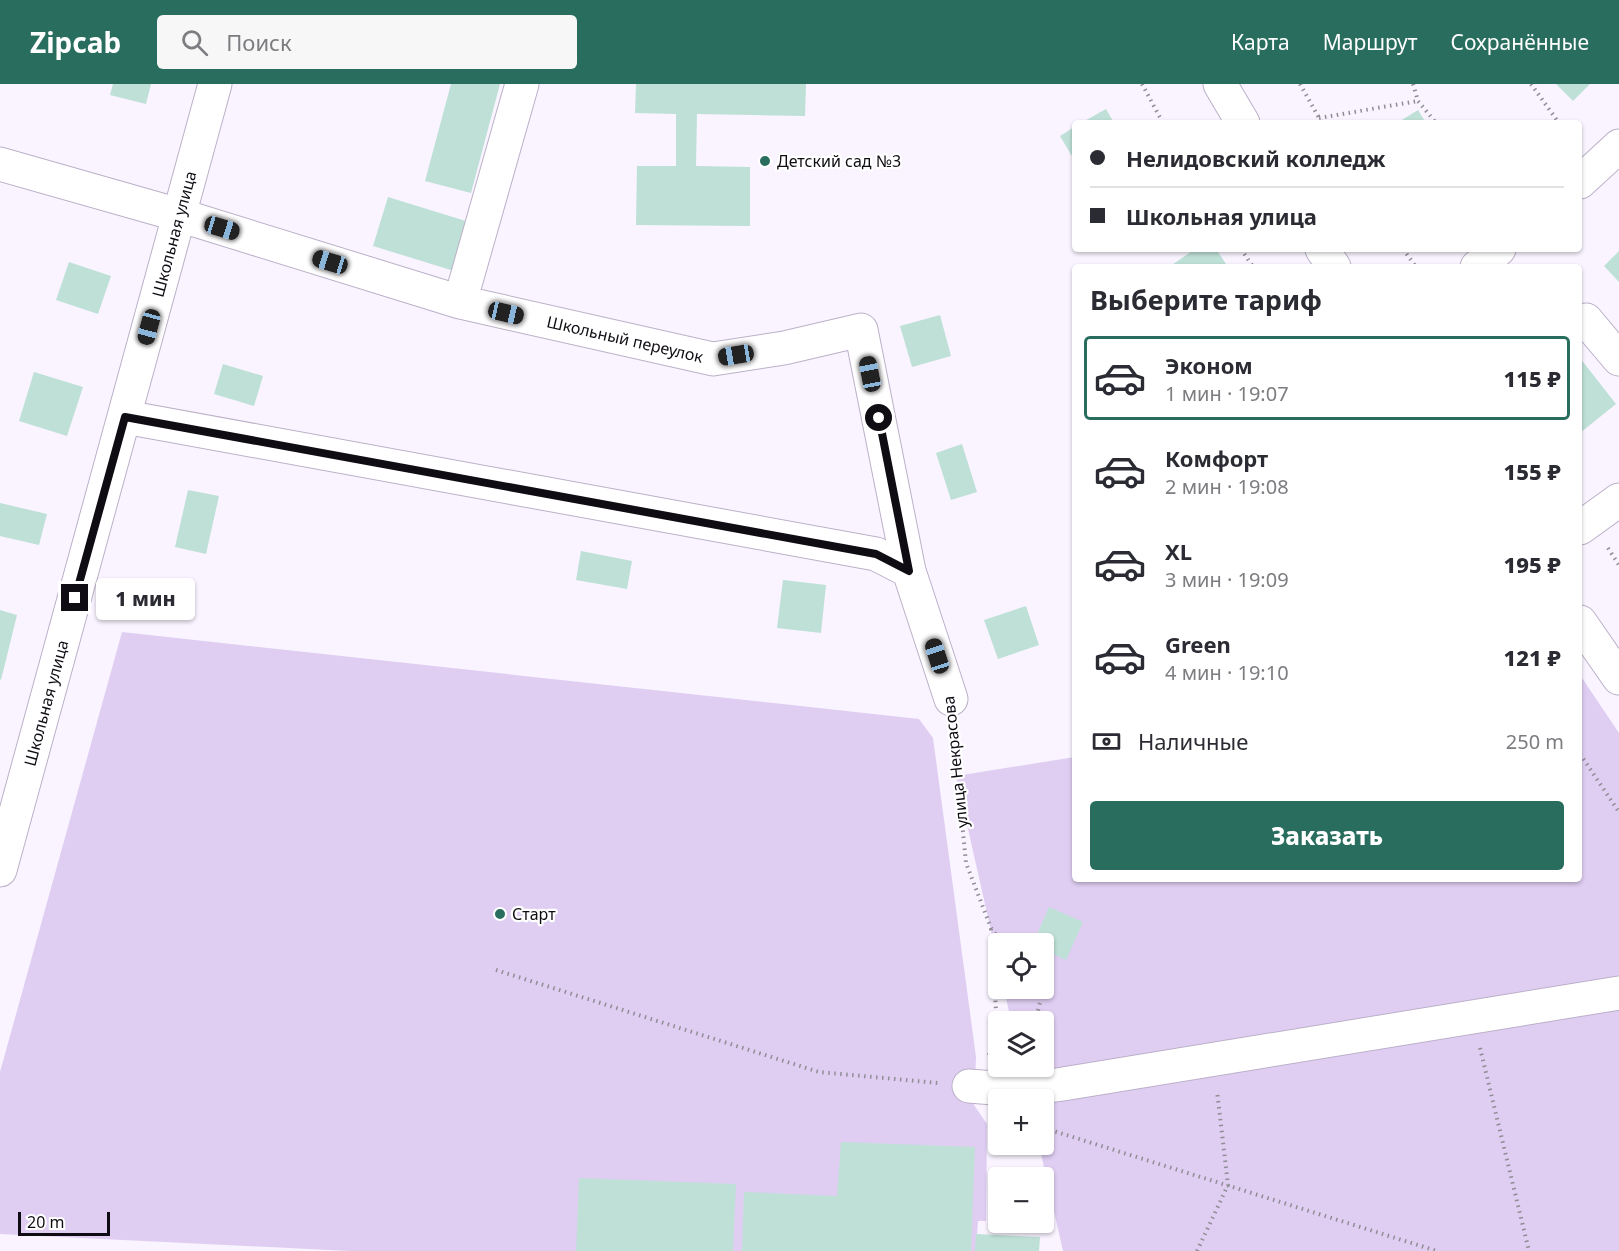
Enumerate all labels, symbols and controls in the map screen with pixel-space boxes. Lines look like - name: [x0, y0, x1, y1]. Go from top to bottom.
- search box: [157, 15, 577, 69]
- text: Zipcab: [30, 23, 121, 61]
- icon: search: [178, 26, 211, 59]
- text: Поиск: [226, 27, 292, 57]
- text: Карта: [1231, 28, 1290, 56]
- text: Маршрут: [1323, 28, 1418, 56]
- text: Сохранённые: [1451, 28, 1589, 56]
- text: Нелидовский колледж: [1126, 143, 1385, 173]
- place label: Детский сад №3: [777, 150, 901, 172]
- marker: Детский сад №3: [758, 154, 772, 168]
- street label: Школьная улица: [147, 168, 201, 300]
- text: Школьная улица: [1126, 201, 1317, 231]
- car: [202, 214, 242, 242]
- car: [310, 248, 350, 276]
- text: Выберите тариф: [1090, 281, 1322, 318]
- car: [486, 300, 526, 326]
- car: [136, 307, 162, 347]
- street label: Школьный переулок: [545, 310, 706, 368]
- car: [717, 343, 755, 367]
- text: Эконом: [1165, 350, 1253, 380]
- icon: car: [1093, 351, 1147, 405]
- car: [858, 355, 882, 393]
- text: 115 ₽: [1504, 363, 1561, 393]
- text: 1 мин · 19:07: [1165, 380, 1289, 407]
- route start: [865, 404, 892, 431]
- text: Комфорт: [1165, 443, 1268, 473]
- icon: car: [1093, 444, 1147, 498]
- text: 155 ₽: [1504, 456, 1561, 486]
- text: 2 мин · 19:08: [1165, 473, 1289, 500]
- text: XL: [1165, 536, 1192, 566]
- icon: car: [1093, 537, 1147, 591]
- text: 195 ₽: [1504, 549, 1561, 579]
- text: 3 мин · 19:09: [1165, 566, 1289, 593]
- callout: 1 мин: [96, 577, 195, 619]
- route end: [61, 584, 88, 611]
- text: 1 мин: [115, 585, 176, 612]
- text: Green: [1165, 629, 1231, 659]
- icon: car: [1093, 630, 1147, 684]
- car: [923, 636, 951, 676]
- street label: Школьная улица: [19, 637, 73, 769]
- text: 121 ₽: [1504, 642, 1561, 672]
- text: 4 мин · 19:10: [1165, 659, 1289, 686]
- street label: улица Некрасова: [937, 695, 973, 829]
- icon: cash: [1090, 725, 1123, 758]
- text: Наличные: [1138, 726, 1248, 756]
- text: 250 m: [1506, 728, 1564, 755]
- button: Заказать: [1090, 801, 1564, 870]
- place label: Старт: [512, 903, 556, 925]
- marker: Старт: [493, 907, 507, 921]
- map controls: [988, 933, 1054, 1233]
- button: locate: [988, 933, 1054, 999]
- button: layers: [988, 1011, 1054, 1077]
- button: +: [988, 1089, 1054, 1155]
- button: −: [988, 1167, 1054, 1233]
- scale bar: [18, 1209, 110, 1236]
- text: 20 m: [27, 1211, 64, 1233]

